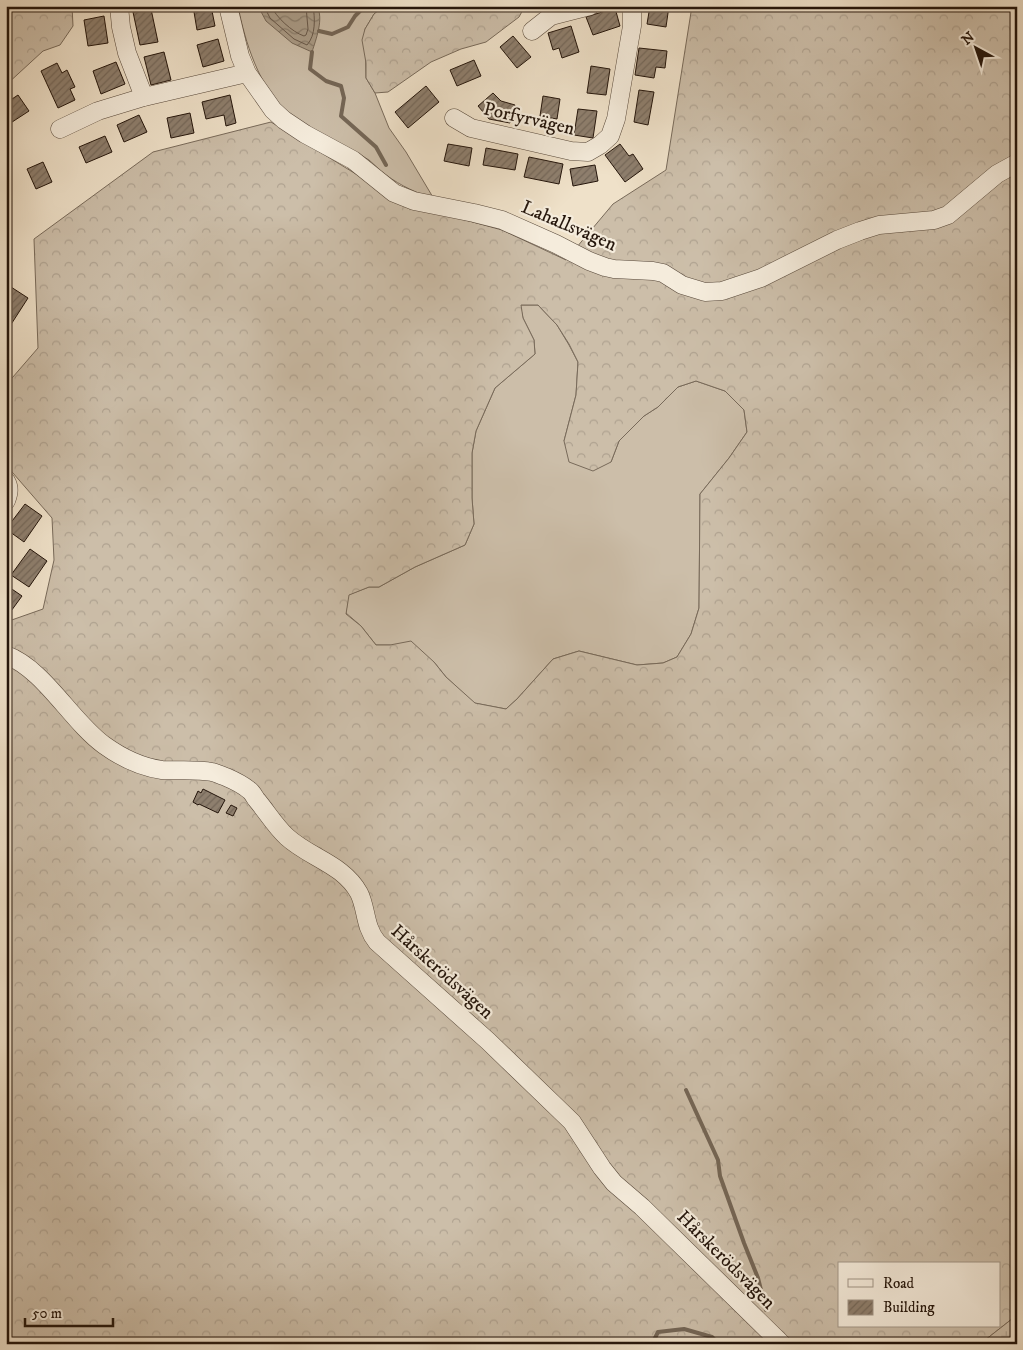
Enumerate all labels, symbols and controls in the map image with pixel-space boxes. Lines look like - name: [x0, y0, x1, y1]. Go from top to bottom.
- north arrow: [950, 22, 1000, 72]
- text: N: [958, 28, 979, 49]
- street label: Porfyrvägen: [481, 97, 577, 141]
- street label: Lahallsvägen: [518, 196, 620, 256]
- street label: Hårskerödsvägen: [386, 920, 498, 1024]
- street label: Hårskerödsvägen: [672, 1206, 780, 1314]
- legend: [838, 1262, 1000, 1328]
- text: Road: [883, 1274, 915, 1293]
- scale bar: [25, 1295, 112, 1327]
- text: Building: [883, 1298, 935, 1317]
- text: 50 m: [32, 1304, 62, 1323]

